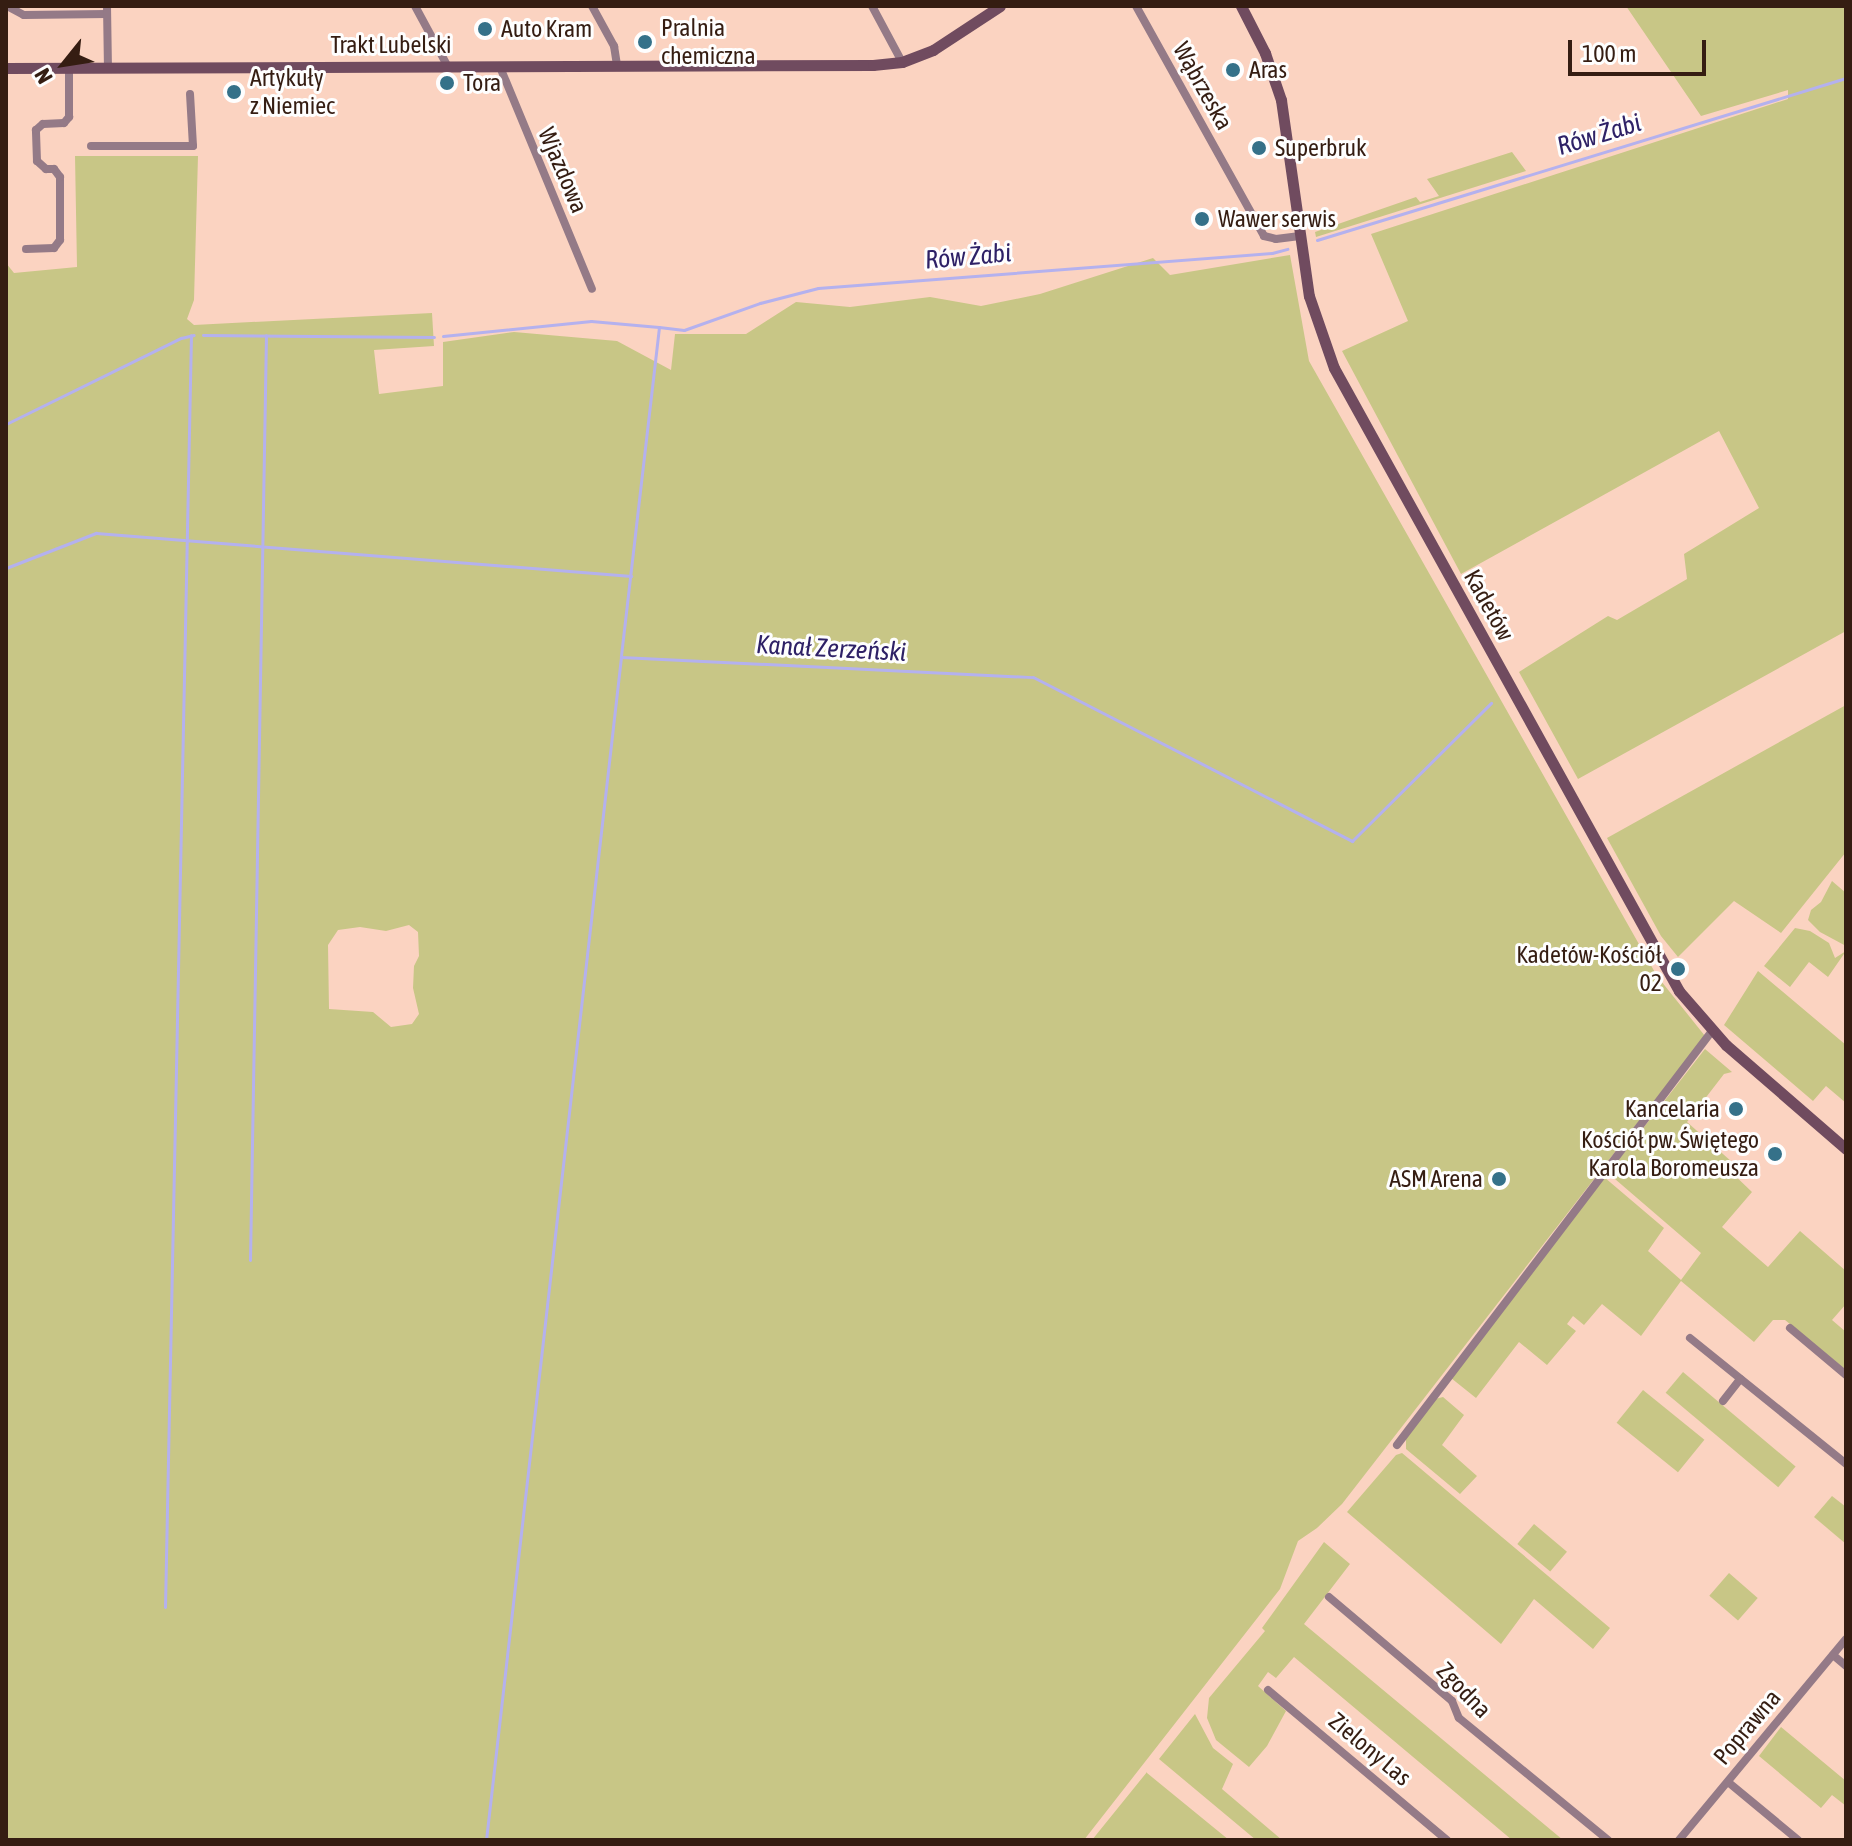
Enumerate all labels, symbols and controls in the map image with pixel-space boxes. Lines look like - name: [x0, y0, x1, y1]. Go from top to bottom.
- place label: Pralnia chemiczna: [661, 14, 756, 70]
- place label: Auto Kram: [501, 15, 592, 43]
- marker: Auto Kram: [476, 20, 494, 38]
- north arrow: [24, 24, 104, 104]
- scale bar: [1572, 24, 1710, 74]
- street label: Trakt Lubelski: [331, 31, 451, 59]
- marker: Pralnia chemiczna: [636, 33, 654, 51]
- street label: Wąbrzeska: [1167, 37, 1239, 135]
- text: 100 m: [1582, 40, 1636, 67]
- place label: Aras: [1249, 56, 1287, 84]
- marker: Aras: [1224, 61, 1242, 79]
- text: N: [29, 64, 58, 88]
- place label: Artykuły z Niemiec: [250, 64, 335, 120]
- place label: Tora: [463, 69, 501, 97]
- marker: Tora: [438, 74, 456, 92]
- marker: Artykuły z Niemiec: [225, 83, 243, 101]
- water label: Rów Żabi: [1553, 107, 1645, 163]
- street label: Wjazdowa: [532, 123, 594, 217]
- place label: Superbruk: [1275, 134, 1367, 162]
- marker: Superbruk: [1250, 139, 1268, 157]
- place label: Wawer serwis: [1218, 205, 1336, 233]
- marker: Wawer serwis: [1193, 210, 1211, 228]
- water label: Rów Żabi: [924, 238, 1012, 276]
- street label: Kadetów: [1458, 564, 1520, 646]
- water label: Kanał Zerzeński: [755, 629, 907, 669]
- place label: Kadetów-Kościół 02: [1516, 941, 1662, 997]
- marker: Kadetów-Kościół 02: [1669, 960, 1687, 978]
- place label: Kancelaria: [1625, 1095, 1720, 1123]
- marker: Kancelaria: [1727, 1100, 1745, 1118]
- place label: Kościół pw. Świętego Karola Boromeusza: [1581, 1126, 1759, 1182]
- marker: Kościół pw. Świętego Karola Boromeusza: [1766, 1145, 1784, 1163]
- place label: ASM Arena: [1389, 1165, 1483, 1193]
- marker: ASM Arena: [1490, 1170, 1508, 1188]
- street label: Zgodna: [1431, 1656, 1497, 1724]
- street label: Poprawna: [1707, 1684, 1787, 1770]
- street label: Zielony Las: [1323, 1706, 1417, 1792]

